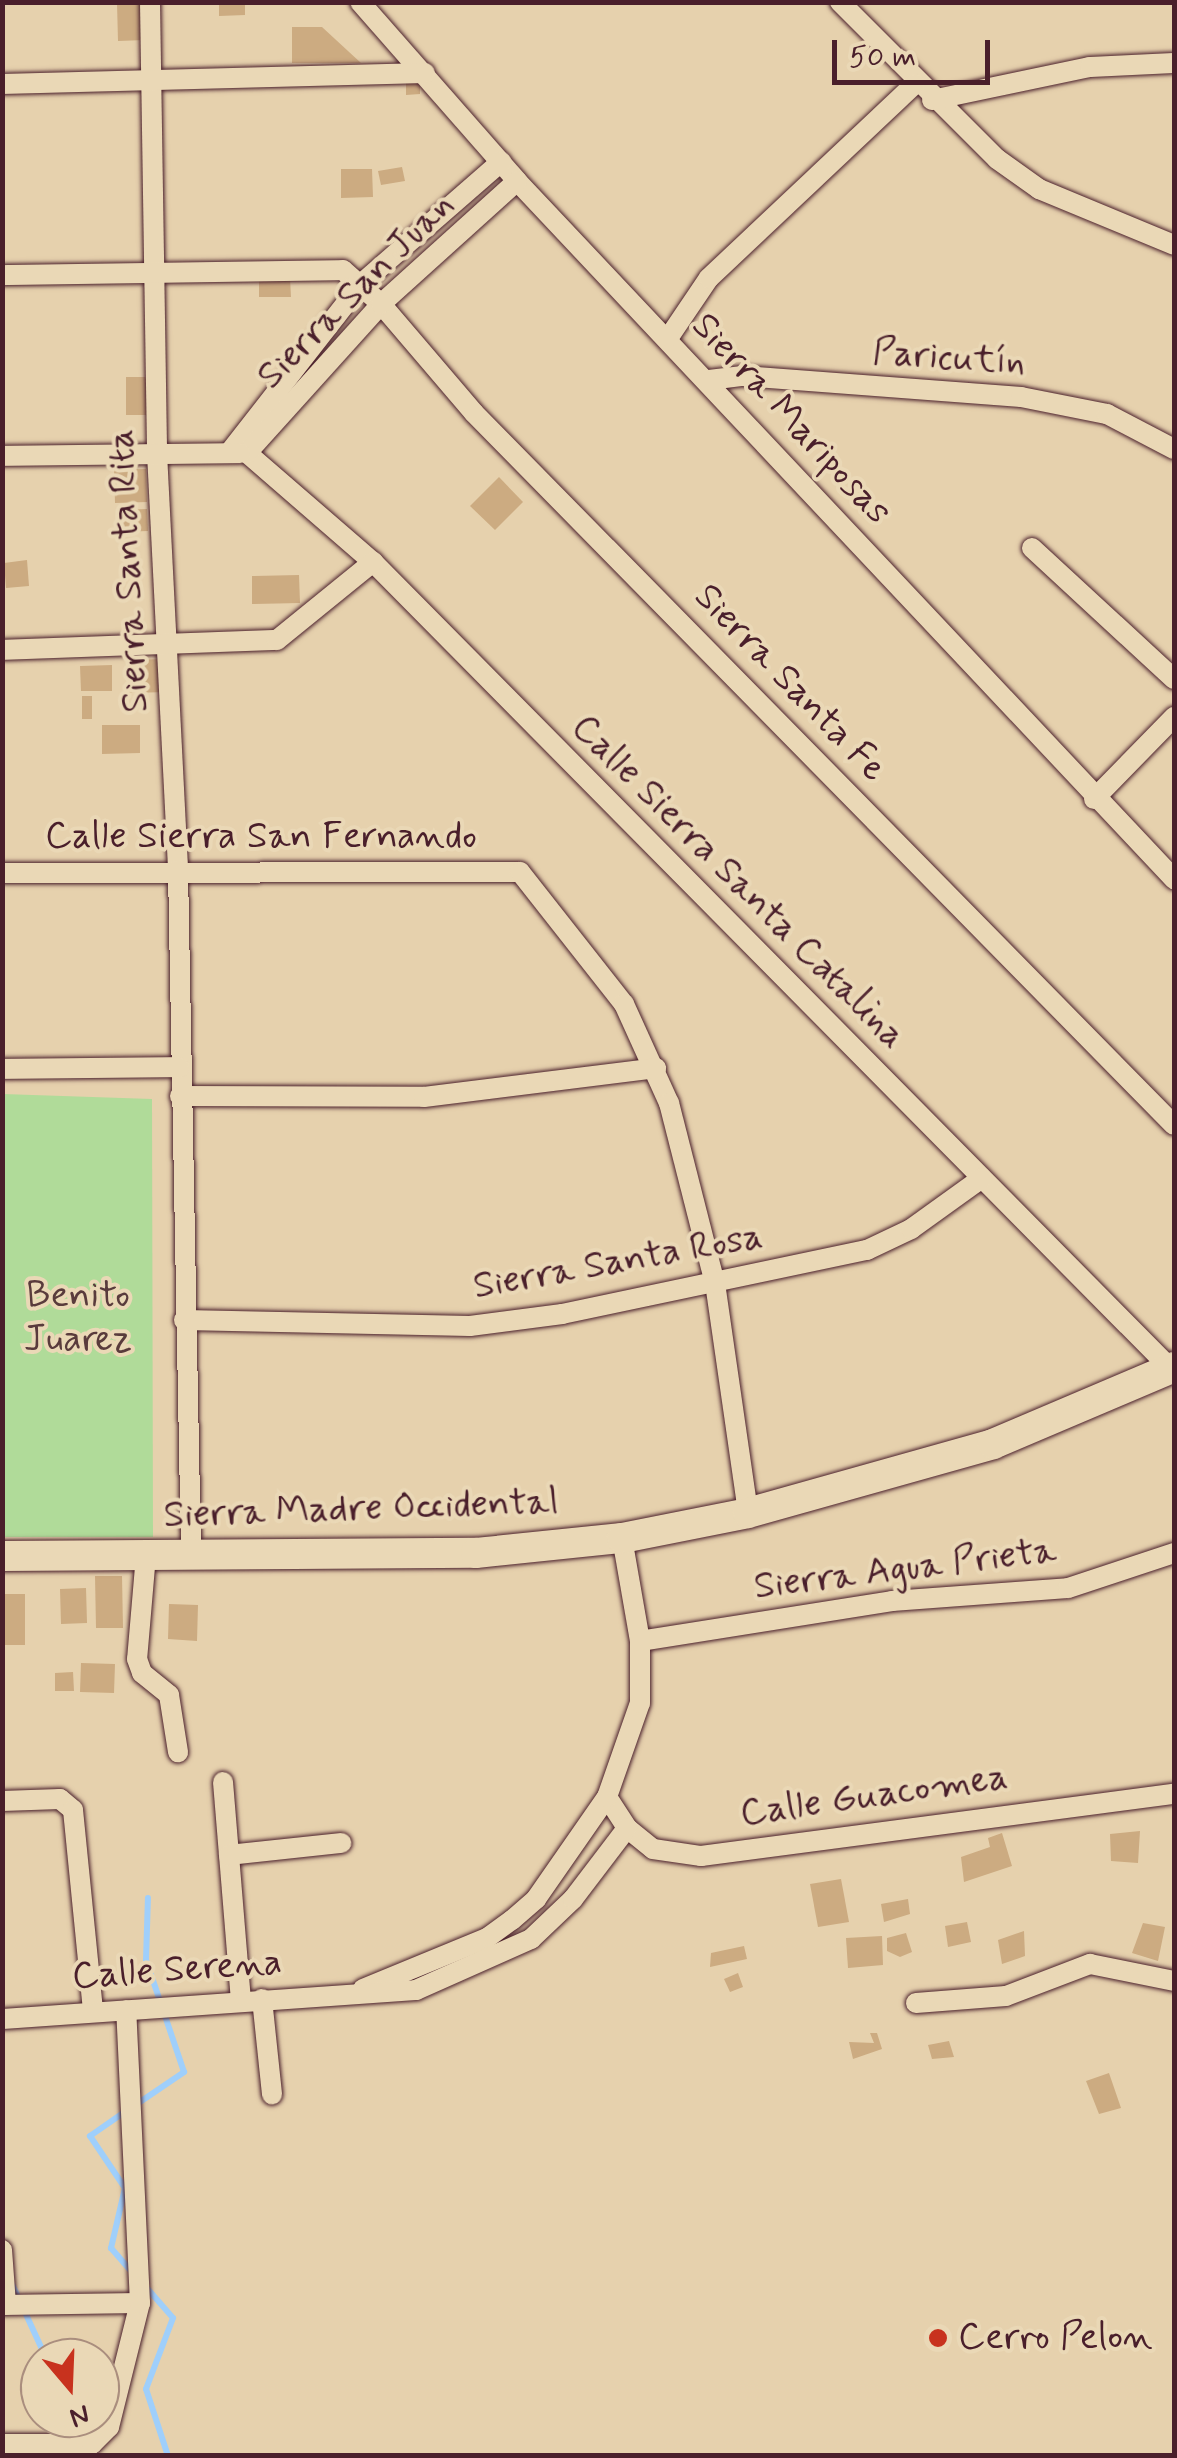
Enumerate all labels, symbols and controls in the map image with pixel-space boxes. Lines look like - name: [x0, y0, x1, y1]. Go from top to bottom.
- scale bar: [837, 20, 994, 82]
- text: 50 m: [849, 38, 916, 77]
- street label: Sierra San Juan: [247, 182, 465, 400]
- street label: Sierra Mariposas: [681, 304, 901, 534]
- street label: Paricutín: [871, 330, 1027, 386]
- street label: Sierra Santa Rita: [99, 429, 159, 713]
- street label: Sierra Santa Fe: [684, 574, 896, 792]
- street label: Calle Sierra Santa Catalina: [563, 707, 913, 1057]
- street label: Calle Sierra San Fernando: [46, 814, 476, 860]
- street label: Sierra Santa Rosa: [469, 1214, 767, 1310]
- park label: Benito Juarez: [24, 1273, 132, 1362]
- street label: Sierra Madre Occidental: [162, 1479, 560, 1539]
- street label: Sierra Agua Prieta: [751, 1528, 1059, 1610]
- street label: Calle Guacomea: [740, 1755, 1008, 1837]
- street label: Calle Serena: [68, 1940, 286, 2000]
- place label: Cerro Pelon: [958, 2315, 1153, 2361]
- marker: Cerro Pelon: [927, 2327, 949, 2349]
- north arrow: [20, 2338, 120, 2438]
- text: N: [64, 2394, 94, 2435]

